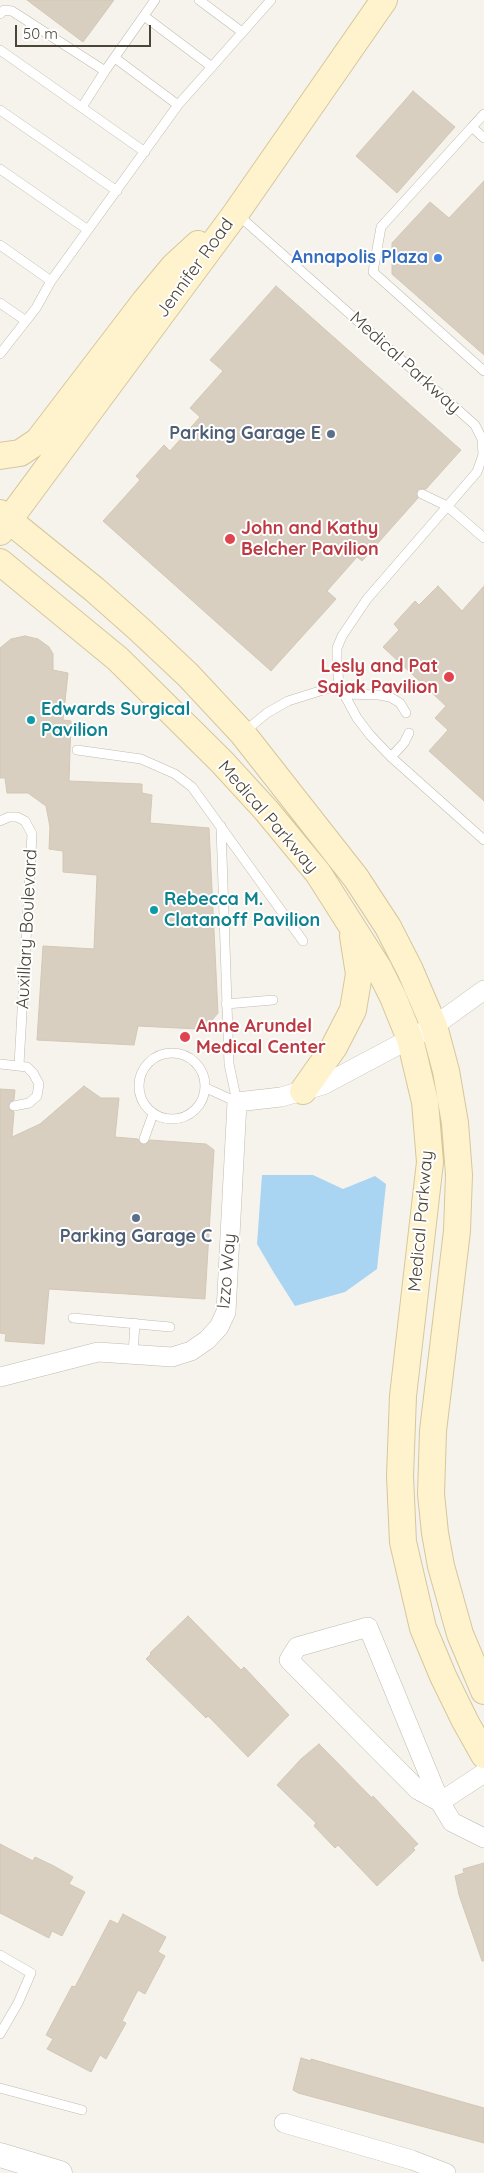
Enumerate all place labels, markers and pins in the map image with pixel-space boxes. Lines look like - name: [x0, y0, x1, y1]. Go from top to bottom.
- place label: Annapolis Plaza: [291, 247, 428, 269]
- marker: Annapolis Plaza: [432, 252, 444, 264]
- place label: Parking Garage E: [169, 423, 321, 445]
- marker: Parking Garage E: [325, 428, 337, 440]
- place label: John and Kathy Belcher Pavilion: [241, 518, 379, 560]
- marker: John and Kathy Belcher Pavilion: [223, 532, 237, 546]
- place label: Lesly and Pat Sajak Pavilion: [317, 656, 438, 699]
- marker: Lesly and Pat Sajak Pavilion: [442, 670, 456, 684]
- place label: Edwards Surgical Pavilion: [41, 699, 190, 742]
- marker: Edwards Surgical Pavilion: [25, 714, 37, 726]
- place label: Rebecca M. Clatanoff Pavilion: [164, 889, 320, 932]
- marker: Rebecca M. Clatanoff Pavilion: [148, 904, 160, 916]
- place label: Anne Arundel Medical Center: [196, 1016, 326, 1058]
- marker: Anne Arundel Medical Center: [178, 1030, 192, 1044]
- marker: Parking Garage C: [130, 1212, 142, 1224]
- place label: Parking Garage C: [60, 1226, 212, 1248]

